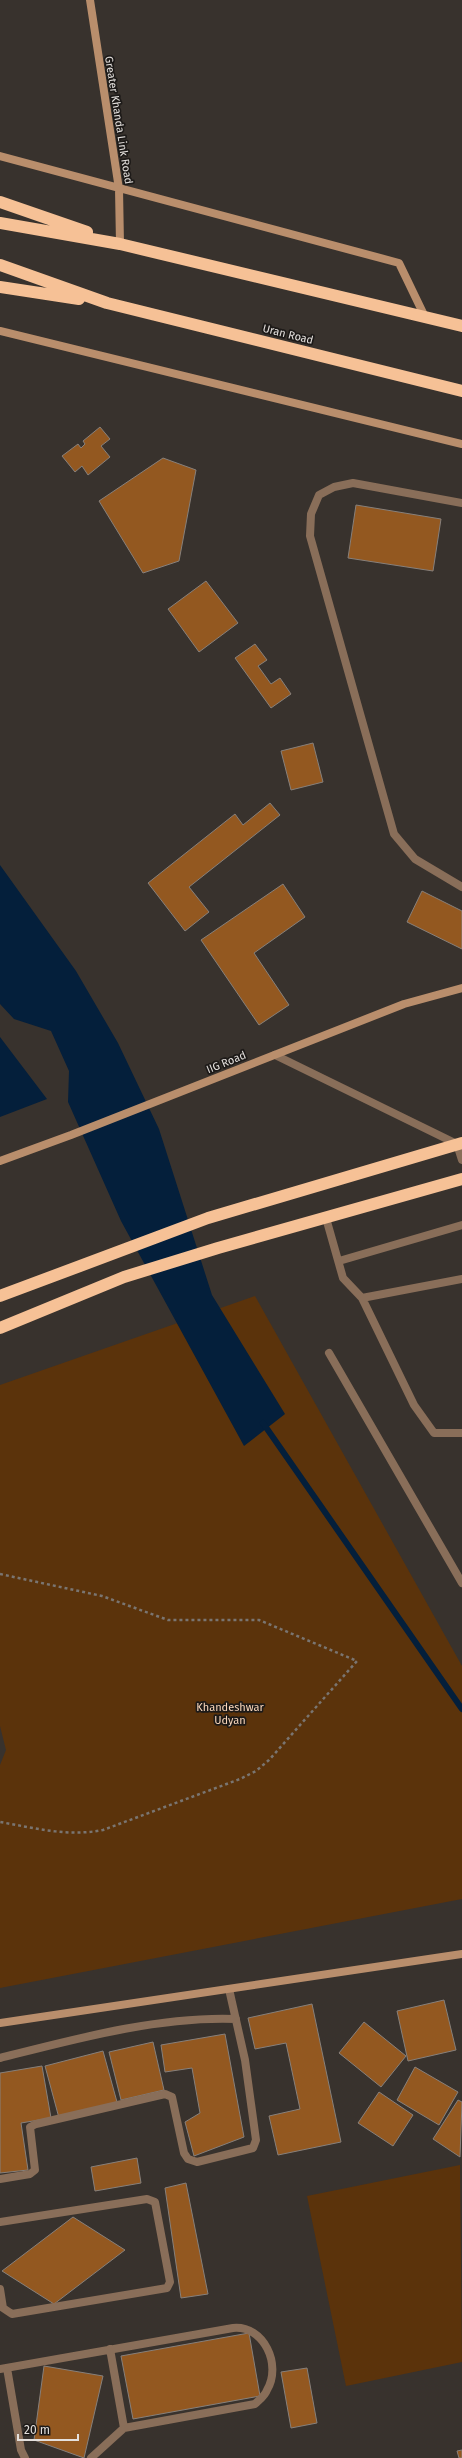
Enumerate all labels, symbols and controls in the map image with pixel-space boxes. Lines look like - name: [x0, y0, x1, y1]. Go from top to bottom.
- street label: Greater Khanda Link Road: [102, 55, 135, 185]
- street label: Uran Road: [261, 322, 315, 347]
- street label: IIG Road: [204, 1049, 248, 1076]
- park label: Khandeshwar Udyan: [196, 1701, 264, 1727]
- scale bar: [18, 2416, 78, 2442]
- text: 20 m: [24, 2423, 50, 2437]

